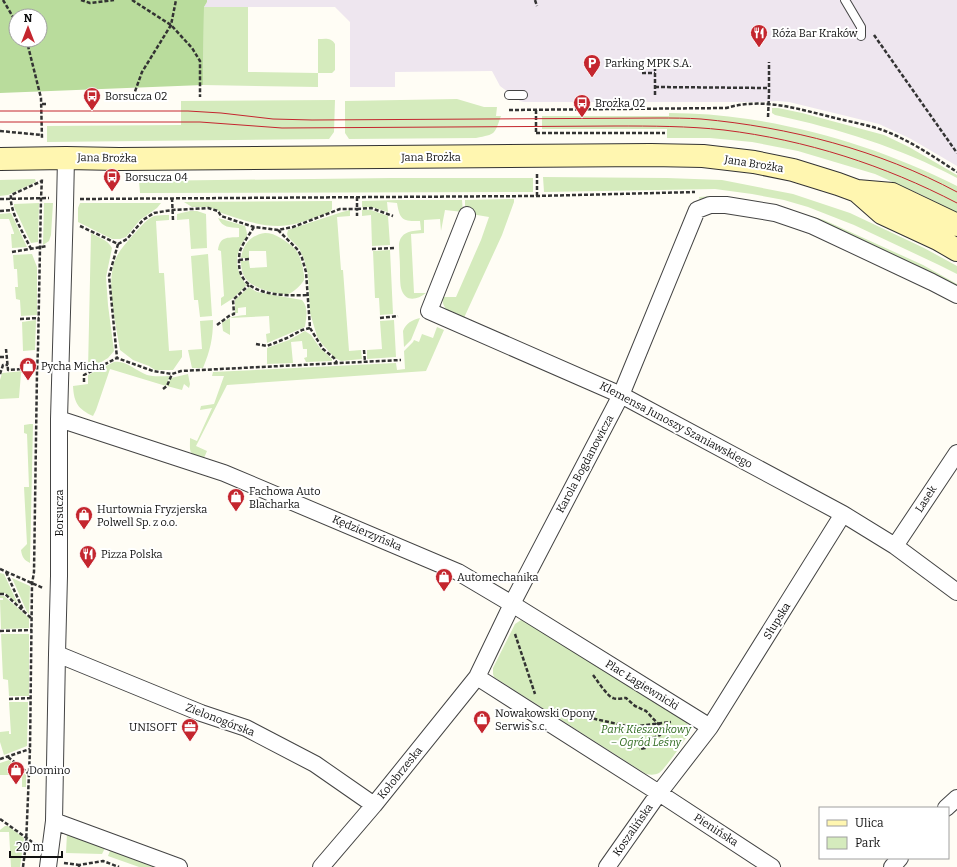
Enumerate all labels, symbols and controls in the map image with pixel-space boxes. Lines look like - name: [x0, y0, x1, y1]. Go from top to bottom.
- north arrow: [8, 8, 48, 48]
- text: N: [24, 12, 33, 25]
- restaurant icon: Róża Bar Kraków: [749, 23, 769, 48]
- place label: Róża Bar Kraków: [772, 27, 858, 40]
- parking icon: Parking MPK S.A.: [582, 53, 602, 78]
- place label: Parking MPK S.A.: [605, 57, 692, 70]
- bus stop icon: Borsucza 02: [82, 86, 102, 111]
- place label: Borsucza 02: [105, 90, 167, 103]
- bus stop icon: Brożka 02: [572, 93, 592, 118]
- place label: Brożka 02: [595, 97, 645, 110]
- street label: Jana Brożka: [76, 151, 137, 165]
- street label: Jana Brożka: [400, 151, 461, 164]
- street label: Jana Brożka: [723, 153, 784, 175]
- bus stop icon: Borsucza 04: [102, 167, 122, 192]
- place label: Borsucza 04: [125, 171, 188, 184]
- shop icon: Pycha Micha: [18, 356, 38, 381]
- place label: Pycha Micha: [41, 360, 105, 373]
- street label: Klemensa Junoszy Szaniawskiego: [597, 379, 755, 471]
- street label: Karola Bogdanowicza: [554, 413, 616, 515]
- street label: Lasek: [913, 482, 940, 515]
- place label: Fachowa Auto Blacharka: [249, 485, 321, 511]
- shop icon: Fachowa Auto Blacharka: [226, 487, 246, 512]
- street label: Borsucza: [53, 489, 66, 537]
- place label: Hurtownia Fryzjerska Polwell Sp. z o.o.: [97, 503, 207, 529]
- shop icon: Hurtownia Fryzjerska Polwell Sp. z o.o.: [74, 505, 94, 530]
- street label: Kędzierzyńska: [330, 512, 404, 554]
- restaurant icon: Pizza Polska: [78, 544, 98, 569]
- place label: Pizza Polska: [101, 548, 163, 561]
- shop icon: Automechanika: [434, 567, 454, 592]
- place label: Automechanika: [457, 571, 538, 584]
- street label: Słupska: [761, 600, 793, 642]
- street label: Plac Łagiewnicki: [603, 657, 682, 713]
- street label: Zielonogórska: [184, 701, 256, 739]
- place label: Nowakowski Opony Serwis s.c.: [495, 707, 595, 733]
- shop icon: Nowakowski Opony Serwis s.c.: [472, 709, 492, 734]
- office icon: UNISOFT: [180, 717, 200, 742]
- place label: UNISOFT: [129, 721, 178, 734]
- park label: Park Kieszonkowy – Ogród Leśny: [601, 723, 692, 749]
- street label: Kołobrzeska: [375, 744, 425, 802]
- shop icon: Domino: [6, 760, 26, 785]
- place label: Domino: [29, 764, 70, 777]
- street label: Koszalińska: [610, 801, 656, 859]
- legend: [819, 807, 949, 859]
- street label: Pienińska: [691, 811, 741, 849]
- text: Ulica: [855, 816, 884, 830]
- scale bar: [10, 833, 62, 859]
- text: Park: [855, 836, 881, 850]
- text: 20 m: [16, 840, 45, 854]

